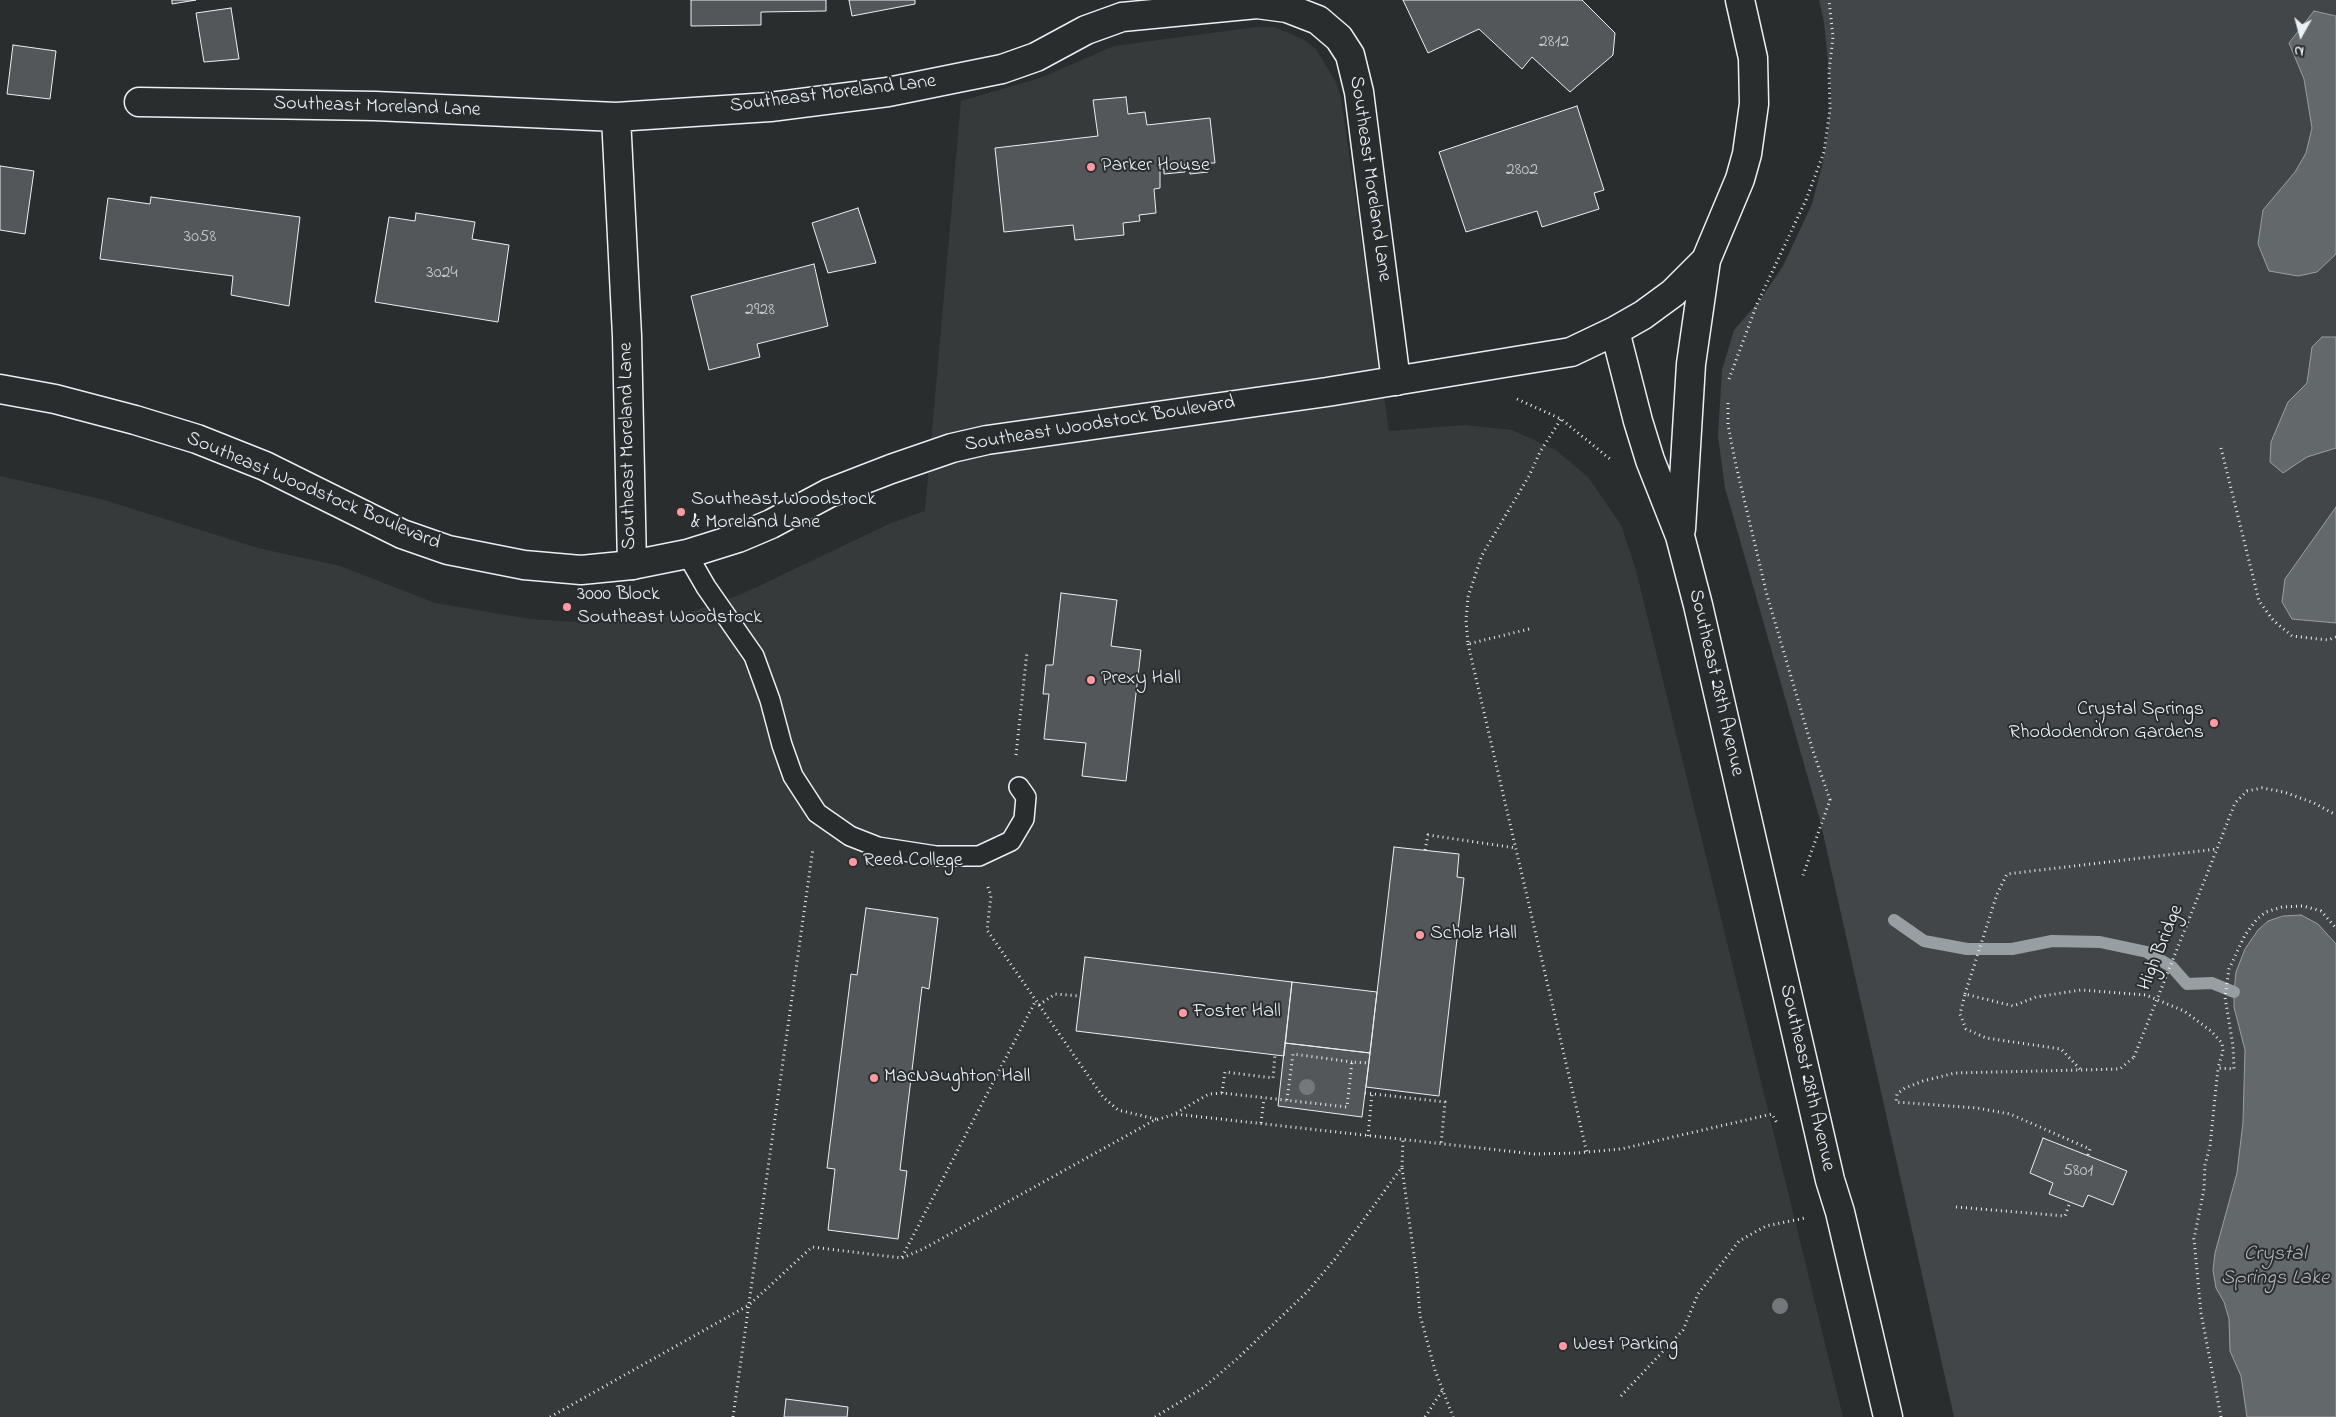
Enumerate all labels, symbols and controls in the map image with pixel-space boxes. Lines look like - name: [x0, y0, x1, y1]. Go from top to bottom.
- north arrow: [2276, 10, 2326, 60]
- house number: 2812: [1539, 32, 1569, 54]
- text: N: [2293, 39, 2305, 61]
- street label: Southeast Moreland Lane: [729, 70, 937, 120]
- street label: Southeast Moreland Lane: [1343, 75, 1395, 283]
- street label: Southeast Moreland Lane: [273, 92, 481, 124]
- place label: Parker House: [1101, 155, 1210, 179]
- house number: 2802: [1506, 160, 1538, 182]
- marker: Parker House: [1085, 161, 1097, 173]
- house number: 3058: [184, 227, 216, 249]
- house number: 3024: [426, 263, 458, 285]
- house number: 2928: [745, 300, 775, 322]
- street label: Southeast Moreland Lane: [615, 342, 643, 550]
- street label: Southeast Woodstock Boulevard: [963, 392, 1237, 458]
- street label: Southeast Woodstock Boulevard: [182, 428, 444, 556]
- place label: Southeast Woodstock & Moreland Lane: [691, 489, 876, 536]
- marker: Southeast Woodstock & Moreland Lane: [675, 506, 687, 518]
- place label: 3000 Block Southeast Woodstock: [577, 584, 762, 631]
- street label: Southeast 28th Avenue: [1682, 587, 1748, 779]
- marker: 3000 Block Southeast Woodstock: [561, 601, 573, 613]
- place label: Prexy Hall: [1101, 668, 1181, 692]
- marker: Prexy Hall: [1085, 674, 1097, 686]
- place label: Crystal Springs Rhododendron Gardens: [2009, 699, 2204, 746]
- marker: Crystal Springs Rhododendron Gardens: [2208, 717, 2220, 729]
- place label: Reed College: [863, 850, 963, 874]
- marker: Reed College: [847, 856, 859, 868]
- street label: High Bridge: [2134, 902, 2190, 994]
- place label: Scholz Hall: [1430, 923, 1517, 947]
- marker: Scholz Hall: [1414, 929, 1426, 941]
- street label: Southeast 28th Avenue: [1773, 982, 1839, 1174]
- place label: Foster Hall: [1193, 1001, 1281, 1025]
- marker: Foster Hall: [1177, 1007, 1189, 1019]
- place label: MacNaughton Hall: [884, 1066, 1030, 1090]
- marker: MacNaughton Hall: [868, 1072, 880, 1084]
- house number: 5801: [2063, 1161, 2093, 1183]
- water label: Crystal Springs Lake: [2221, 1243, 2329, 1293]
- place label: West Parking: [1573, 1334, 1678, 1358]
- marker: West Parking: [1557, 1340, 1569, 1352]

